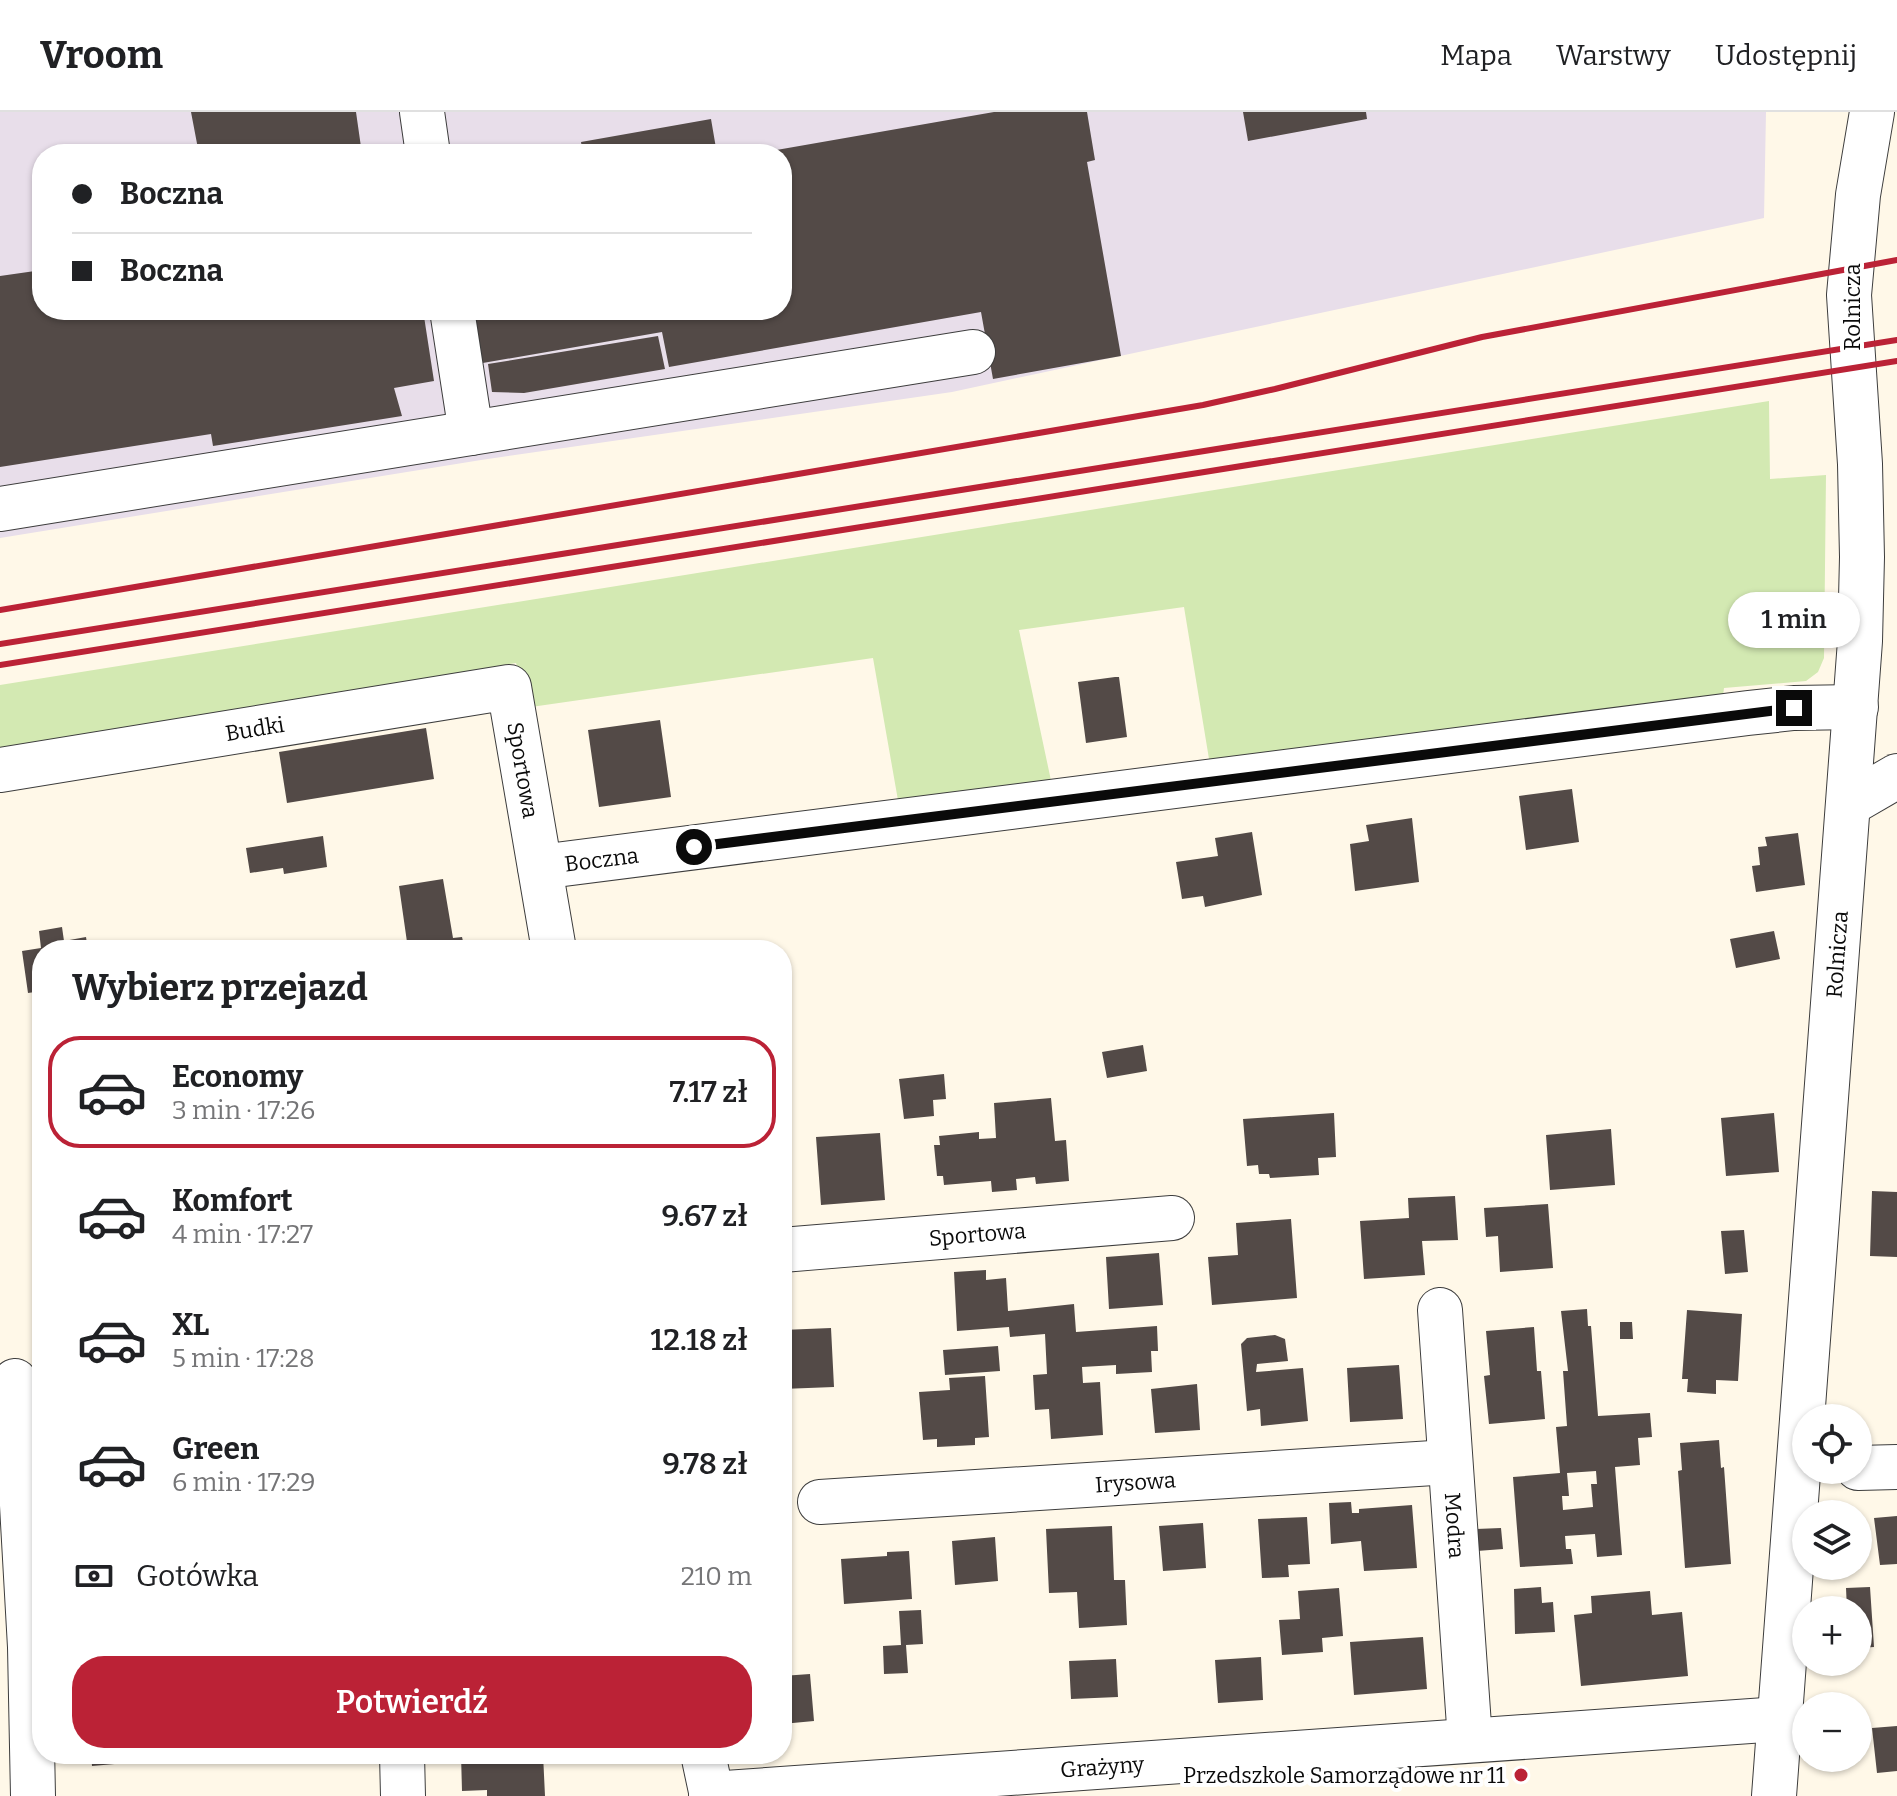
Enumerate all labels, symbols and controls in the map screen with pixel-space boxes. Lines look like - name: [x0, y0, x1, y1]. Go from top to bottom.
- text: Vroom: [40, 32, 163, 78]
- text: Mapa: [1440, 39, 1512, 72]
- text: Warstwy: [1556, 39, 1671, 72]
- text: Udostępnij: [1715, 39, 1857, 72]
- text: Boczna: [120, 176, 223, 212]
- text: Boczna: [120, 253, 223, 289]
- street label: Rolnicza: [1839, 263, 1866, 351]
- callout: 1 min: [1728, 592, 1860, 648]
- text: 1 min: [1761, 604, 1827, 635]
- route end: [1776, 690, 1812, 726]
- street label: Budki: [223, 711, 287, 747]
- street label: Sportowa: [501, 720, 544, 820]
- route start: [676, 829, 712, 865]
- street label: Boczna: [563, 842, 640, 878]
- street label: Rolnicza: [1820, 910, 1854, 999]
- text: Wybierz przejazd: [72, 966, 368, 1010]
- icon: car: [76, 1056, 148, 1128]
- text: Economy: [172, 1059, 303, 1095]
- text: 7.17 zł: [670, 1074, 748, 1110]
- text: 3 min · 17:26: [172, 1095, 315, 1126]
- icon: car: [76, 1180, 148, 1252]
- text: Komfort: [172, 1183, 293, 1219]
- text: 9.67 zł: [662, 1198, 748, 1234]
- street label: Sportowa: [928, 1217, 1027, 1252]
- text: 4 min · 17:27: [172, 1219, 313, 1250]
- icon: car: [76, 1304, 148, 1376]
- text: XL: [172, 1307, 209, 1343]
- text: 12.18 zł: [651, 1322, 748, 1358]
- text: 5 min · 17:28: [172, 1343, 315, 1374]
- map controls: [1792, 1404, 1872, 1772]
- button: locate: [1792, 1404, 1872, 1484]
- icon: car: [76, 1428, 148, 1500]
- text: Green: [172, 1431, 259, 1467]
- text: 9.78 zł: [662, 1446, 748, 1482]
- street label: Irysowa: [1094, 1466, 1177, 1498]
- text: 6 min · 17:29: [172, 1467, 316, 1498]
- street label: Modra: [1439, 1492, 1470, 1559]
- button: layers: [1792, 1500, 1872, 1580]
- icon: cash: [72, 1554, 116, 1598]
- text: Gotówka: [136, 1558, 259, 1594]
- text: 210 m: [681, 1561, 752, 1592]
- button: +: [1792, 1596, 1872, 1676]
- button: Potwierdź: [72, 1656, 752, 1748]
- button: −: [1792, 1692, 1872, 1772]
- street label: Grażyny: [1059, 1751, 1145, 1783]
- place label: Przedszkole Samorządowe nr 11: [1183, 1762, 1505, 1789]
- marker: Przedszkole Samorządowe nr 11: [1512, 1766, 1530, 1784]

